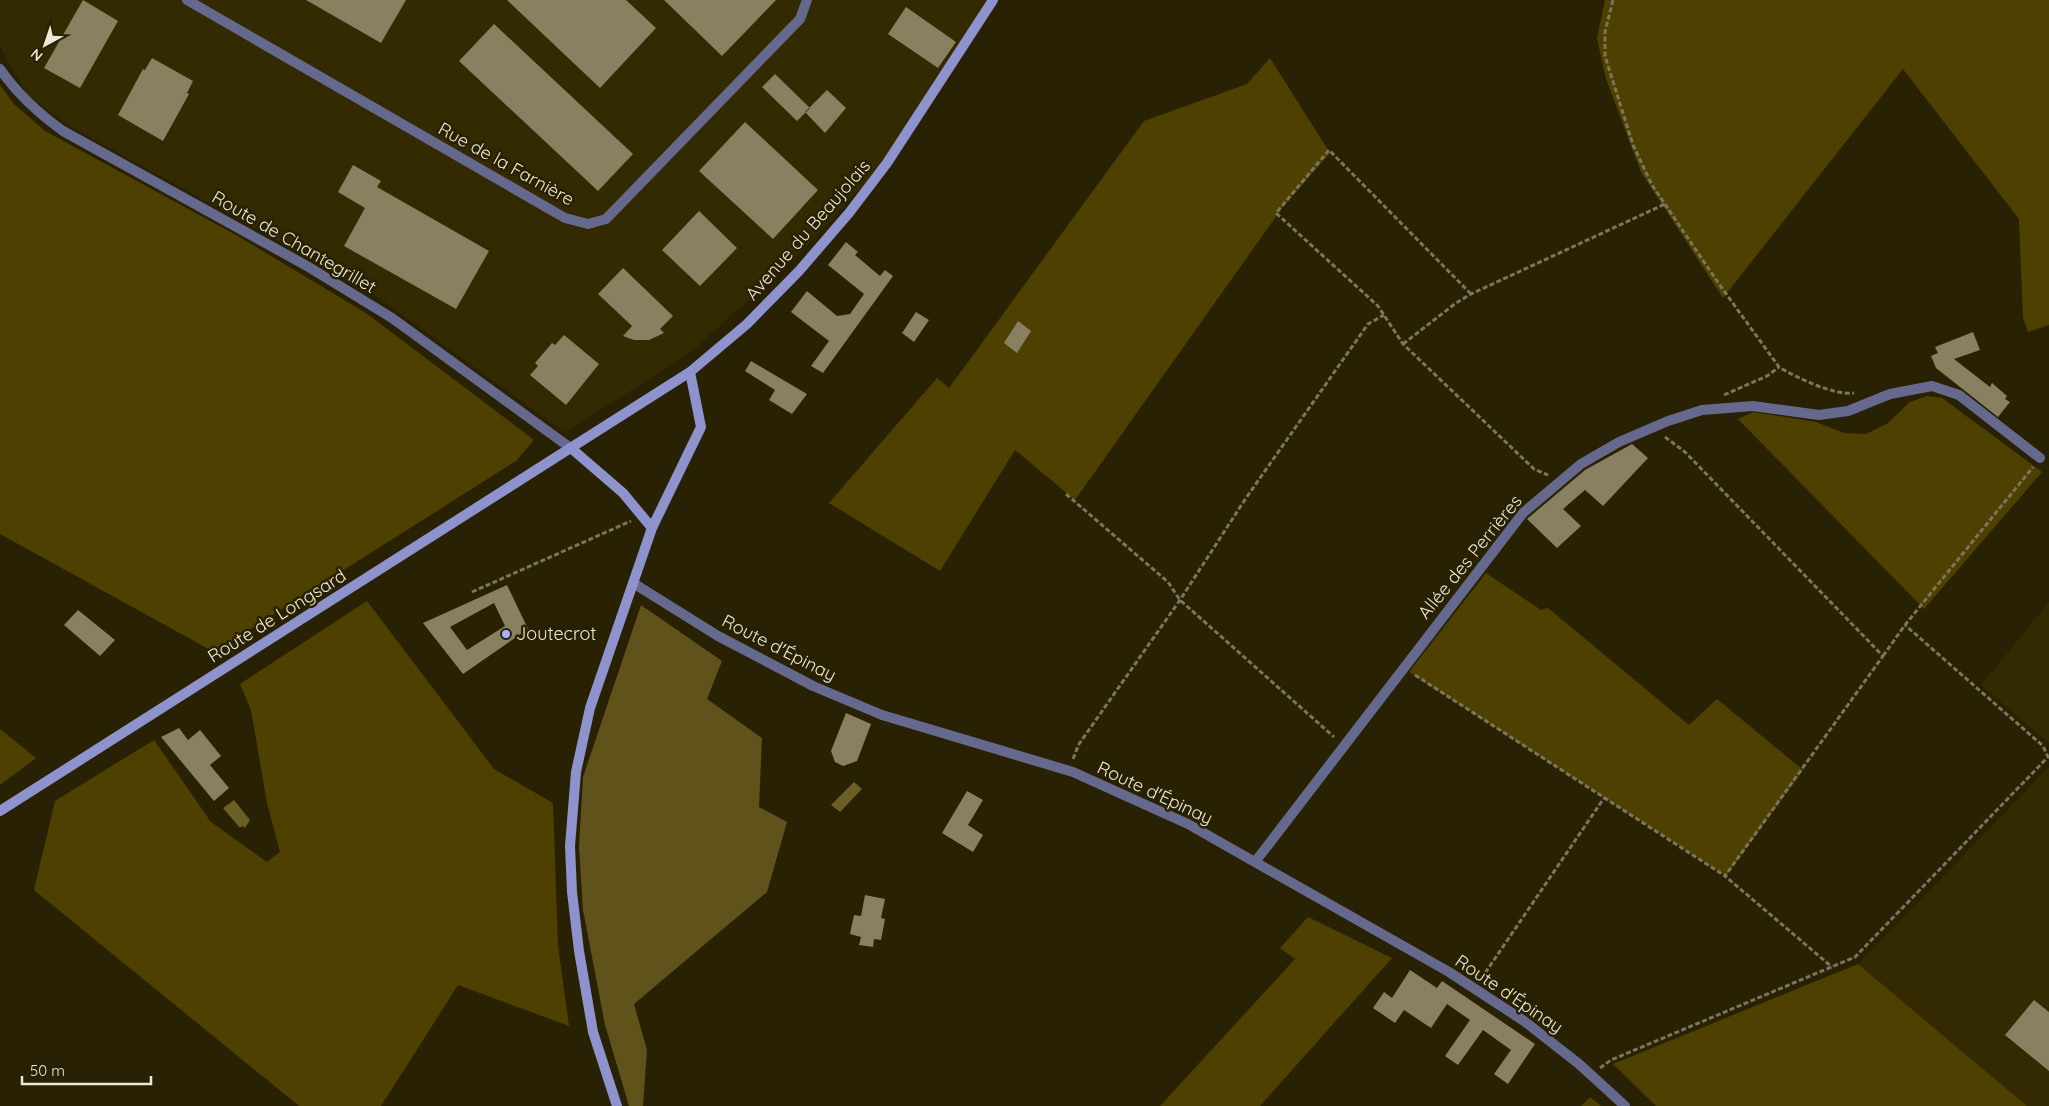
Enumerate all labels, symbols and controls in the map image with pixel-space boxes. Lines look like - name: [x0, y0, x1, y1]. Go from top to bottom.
- north arrow: [20, 20, 70, 70]
- text: N: [27, 45, 46, 65]
- street label: Rue de la Farnière: [434, 117, 578, 210]
- street label: Avenue du Beaujolais: [740, 155, 875, 305]
- street label: Route de Chantegrillet: [208, 185, 381, 298]
- street label: Allée des Perrières: [1412, 490, 1527, 623]
- street label: Route de Longsard: [203, 564, 350, 667]
- street label: Route d'Épinay: [718, 609, 840, 686]
- place label: Joutecrot: [516, 622, 596, 645]
- marker: Joutecrot: [500, 628, 512, 640]
- street label: Route d'Épinay: [1094, 756, 1217, 829]
- street label: Route d'Épinay: [1451, 949, 1568, 1038]
- scale bar: [22, 1054, 151, 1086]
- text: 50 m: [30, 1061, 65, 1080]

